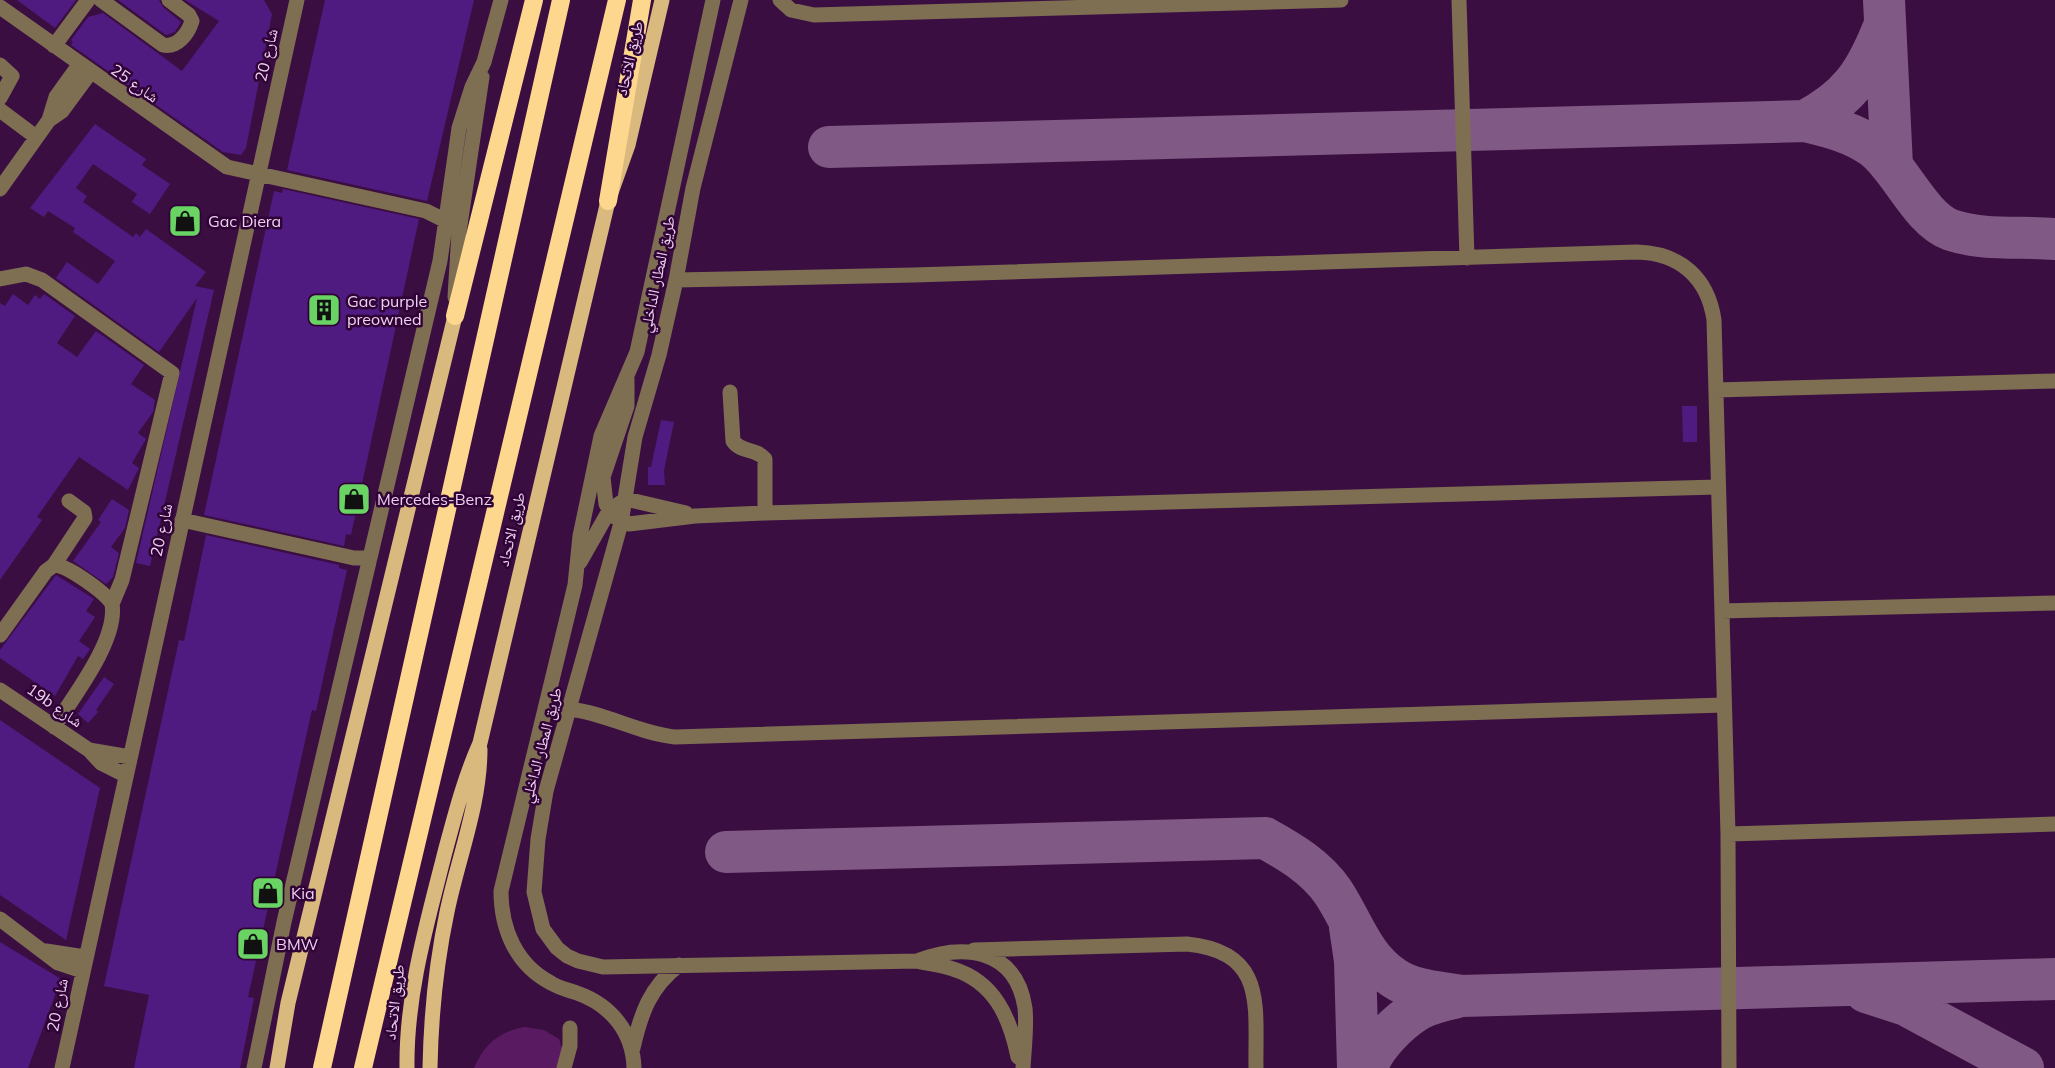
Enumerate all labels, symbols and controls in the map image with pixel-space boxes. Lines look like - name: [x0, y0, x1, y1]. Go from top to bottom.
- street label: طريق الاتحاد: [611, 19, 648, 97]
- street label: شارع 20: [250, 27, 283, 84]
- street label: شارع 25: [107, 59, 163, 107]
- shop icon: Gac Diera: [167, 203, 203, 239]
- place label: Gac Diera: [208, 211, 281, 231]
- street label: طريق المطار الداخلي: [635, 214, 682, 335]
- place label: Gac purple preowned: [347, 291, 427, 329]
- building icon: Gac purple preowned: [306, 292, 342, 328]
- shop icon: Mercedes-Benz: [336, 481, 372, 517]
- place label: Mercedes-Benz: [377, 489, 492, 509]
- street label: طريق الاتحاد: [493, 490, 530, 568]
- street label: شارع 20: [146, 502, 177, 559]
- street label: 19b شارع: [23, 679, 87, 732]
- street label: طريق المطار الداخلي: [516, 685, 569, 806]
- shop icon: Kia: [250, 875, 286, 911]
- place label: Kia: [291, 883, 315, 903]
- shop icon: BMW: [235, 926, 271, 962]
- place label: BMW: [276, 934, 319, 954]
- street label: طريق الاتحاد: [379, 963, 410, 1041]
- street label: شارع 20: [42, 977, 73, 1034]

